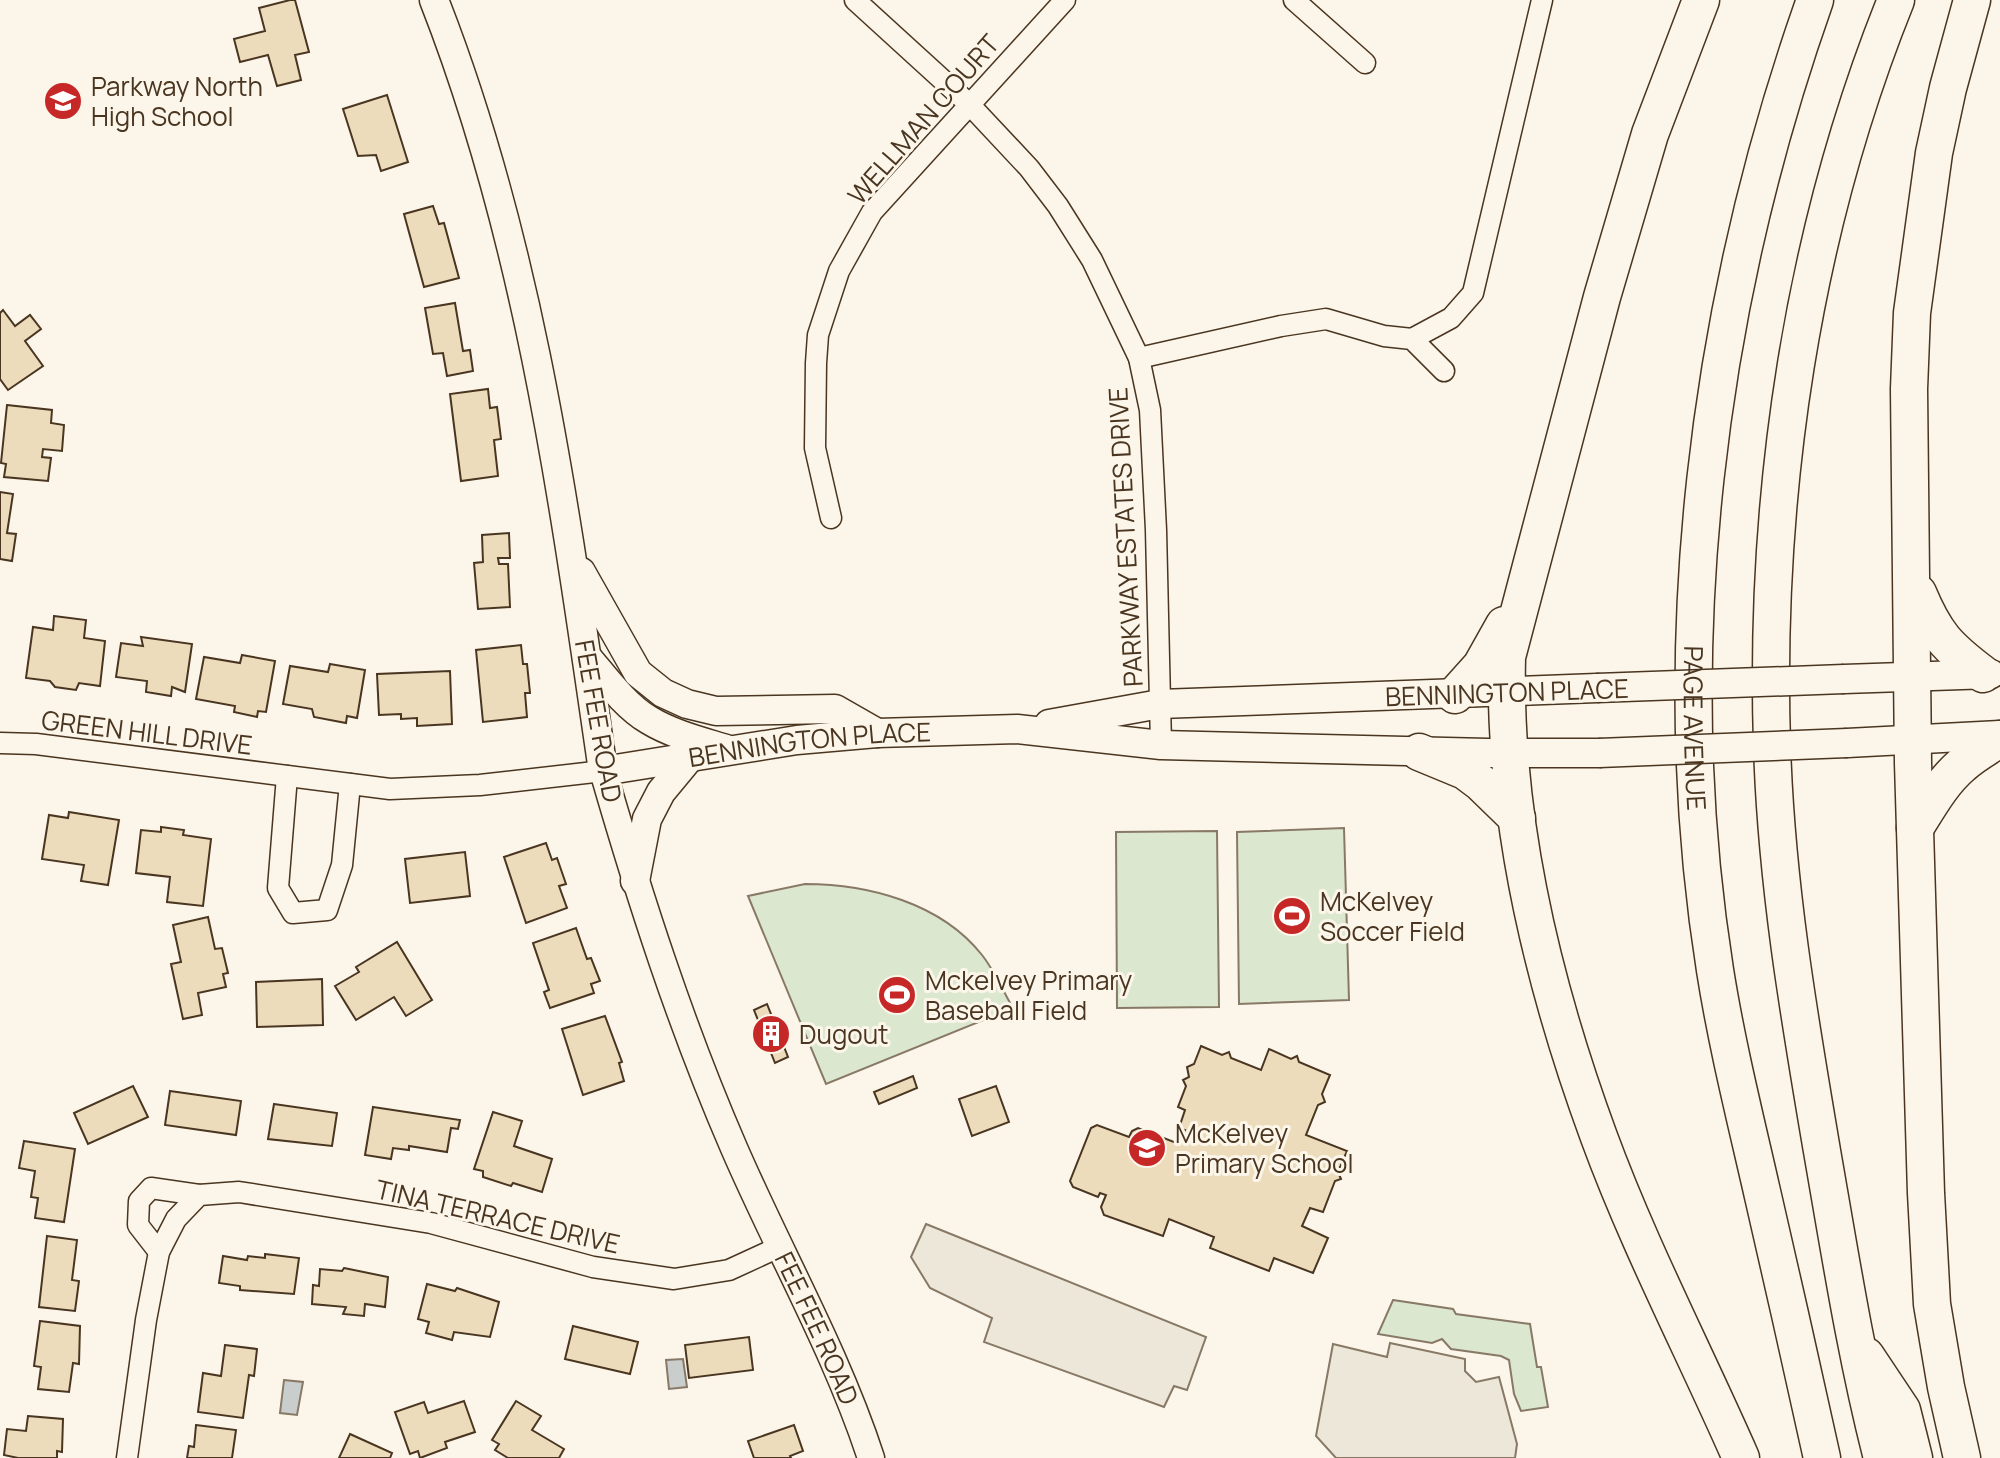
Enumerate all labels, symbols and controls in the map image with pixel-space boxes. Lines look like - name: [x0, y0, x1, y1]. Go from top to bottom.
- street label: WELLMAN COURT: [839, 26, 1007, 212]
- place label: Parkway North High School: [91, 68, 263, 134]
- school or university icon: Parkway North High School: [42, 80, 84, 122]
- street label: PARKWAY ESTATES DRIVE: [1099, 386, 1151, 688]
- street label: FEE FEE ROAD: [567, 637, 631, 805]
- street label: PAGE AVENUE: [1676, 645, 1715, 812]
- street label: BENNINGTON PLACE: [1385, 670, 1629, 714]
- street label: GREEN HILL DRIVE: [40, 701, 254, 763]
- street label: BENNINGTON PLACE: [686, 713, 931, 775]
- place label: McKelvey Soccer Field: [1320, 883, 1465, 949]
- sports icon: McKelvey Soccer Field: [1271, 895, 1313, 937]
- place label: Mckelvey Primary Baseball Field: [925, 962, 1133, 1028]
- sports icon: Mckelvey Primary Baseball Field: [876, 974, 918, 1016]
- building icon: Dugout: [750, 1013, 792, 1055]
- place label: Dugout: [799, 1016, 889, 1052]
- place label: McKelvey Primary School: [1175, 1115, 1353, 1181]
- school or university icon: McKelvey Primary School: [1126, 1127, 1168, 1169]
- street label: TINA TERRACE DRIVE: [373, 1170, 623, 1262]
- street label: FEE FEE ROAD: [767, 1246, 868, 1410]

